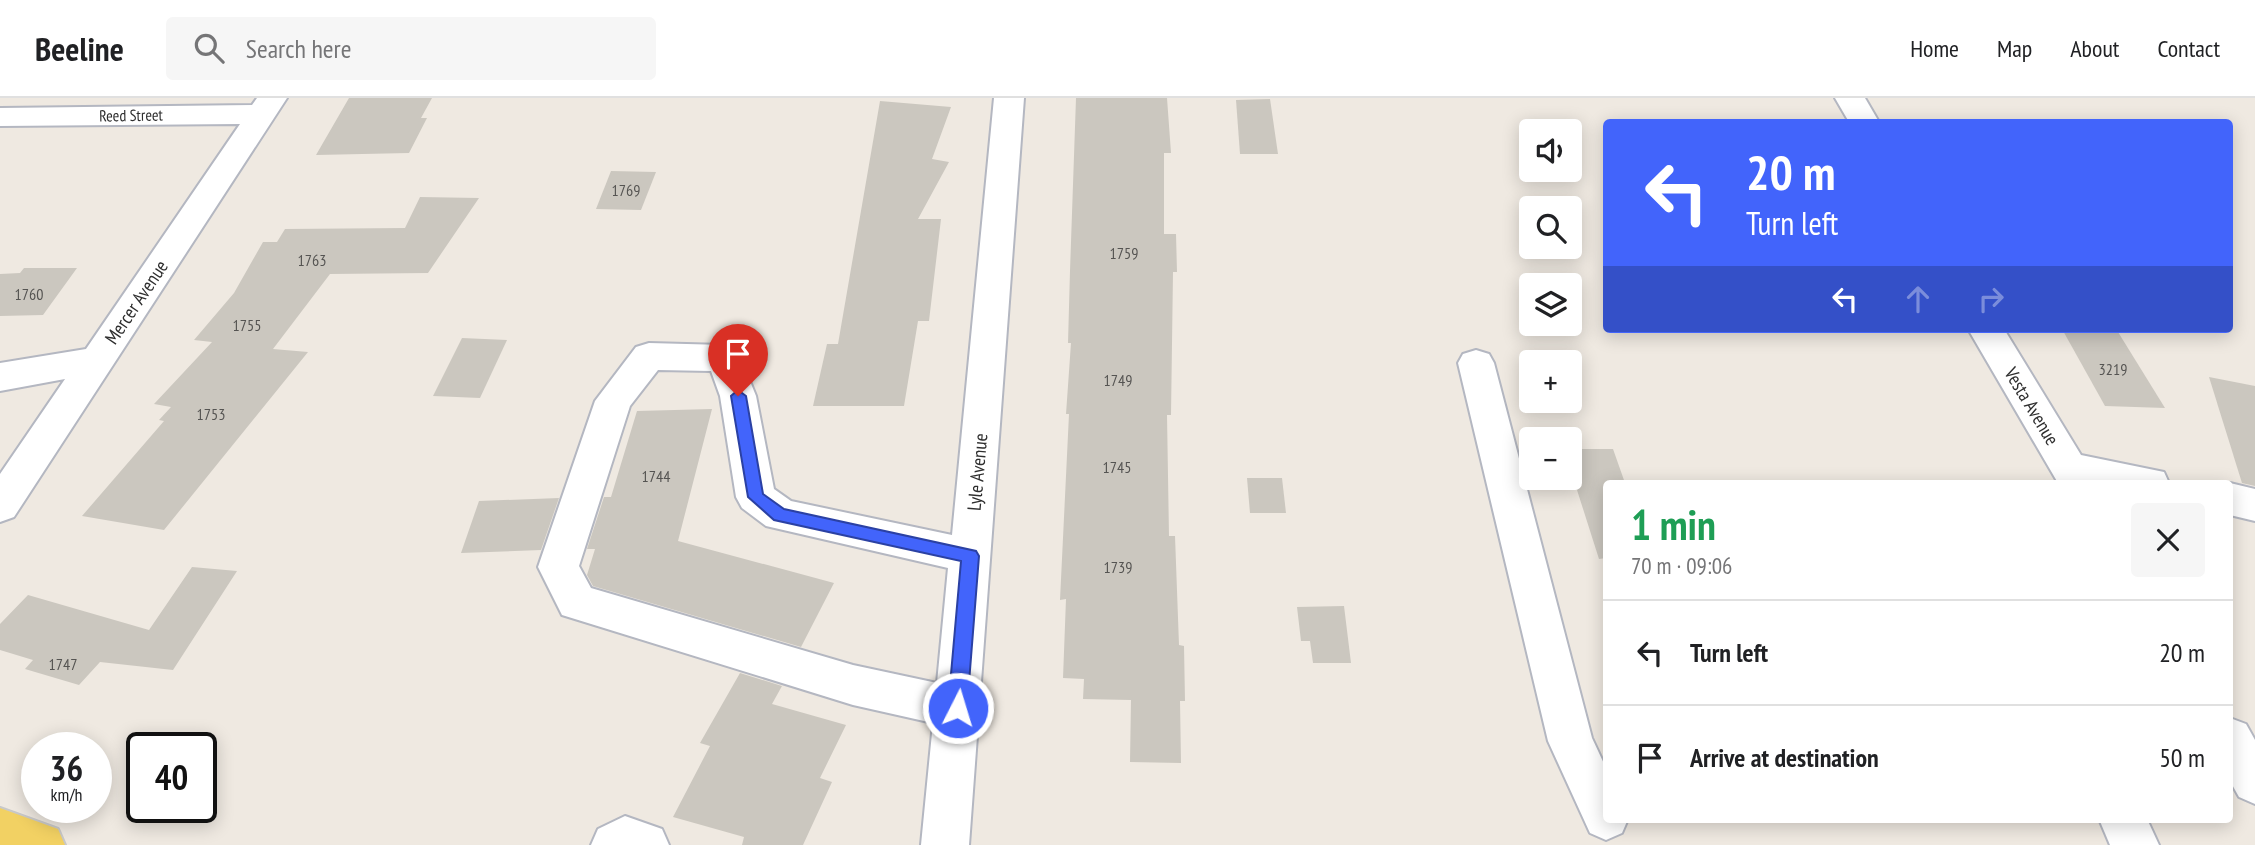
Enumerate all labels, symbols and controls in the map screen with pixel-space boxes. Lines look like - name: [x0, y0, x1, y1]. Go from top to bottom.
- search box: [166, 17, 656, 80]
- text: Beeline: [35, 27, 124, 70]
- icon: search: [190, 29, 228, 67]
- text: Search here: [246, 32, 351, 65]
- text: Home: [1910, 33, 1959, 64]
- text: Map: [1997, 33, 2032, 64]
- text: About: [2070, 33, 2119, 64]
- text: Contact: [2157, 33, 2220, 64]
- street label: Reed Street: [99, 104, 164, 126]
- map controls: [1519, 119, 1582, 490]
- button: sound: [1519, 119, 1582, 182]
- text: 20 m: [1746, 140, 1835, 204]
- icon: left: [1631, 147, 1722, 238]
- house number: 1769: [612, 180, 640, 200]
- button: search: [1519, 196, 1582, 259]
- text: Turn left: [1746, 202, 1838, 244]
- house number: 1759: [1110, 243, 1138, 263]
- house number: 1763: [298, 250, 326, 270]
- street label: Mercer Avenue: [99, 255, 173, 349]
- button: layers: [1519, 273, 1582, 336]
- icon: left: [1826, 280, 1864, 318]
- icon: ahead: [1899, 280, 1937, 318]
- icon: right: [1972, 280, 2010, 318]
- house number: 1760: [15, 284, 43, 304]
- house number: 1755: [233, 315, 261, 335]
- pin: [708, 324, 768, 396]
- icon: arrive: [719, 335, 757, 373]
- button: +: [1519, 350, 1582, 413]
- house number: 3219: [2099, 359, 2127, 379]
- street label: Vesta Avenue: [1999, 362, 2065, 449]
- house number: 1749: [1104, 370, 1132, 390]
- house number: 1753: [197, 404, 225, 424]
- button: −: [1519, 427, 1582, 490]
- street label: Lyle Avenue: [962, 432, 992, 512]
- house number: 1745: [1103, 457, 1131, 477]
- house number: 1744: [642, 466, 670, 486]
- text: 1 min: [1631, 497, 1716, 552]
- button: close: [2131, 503, 2205, 577]
- text: 70 m · 09:06: [1631, 551, 1732, 580]
- house number: 1739: [1104, 557, 1132, 577]
- icon: left: [1631, 634, 1669, 672]
- text: Turn left: [1690, 636, 1768, 669]
- text: 20 m: [2159, 636, 2205, 669]
- house number: 1747: [49, 654, 77, 674]
- position arrow: [921, 671, 995, 745]
- speed limit sign: 40: [126, 732, 217, 823]
- icon: arrive: [1631, 739, 1669, 777]
- text: Arrive at destination: [1690, 741, 1879, 774]
- text: 50 m: [2159, 741, 2205, 774]
- text: 36: [50, 745, 83, 791]
- text: km/h: [51, 783, 82, 806]

